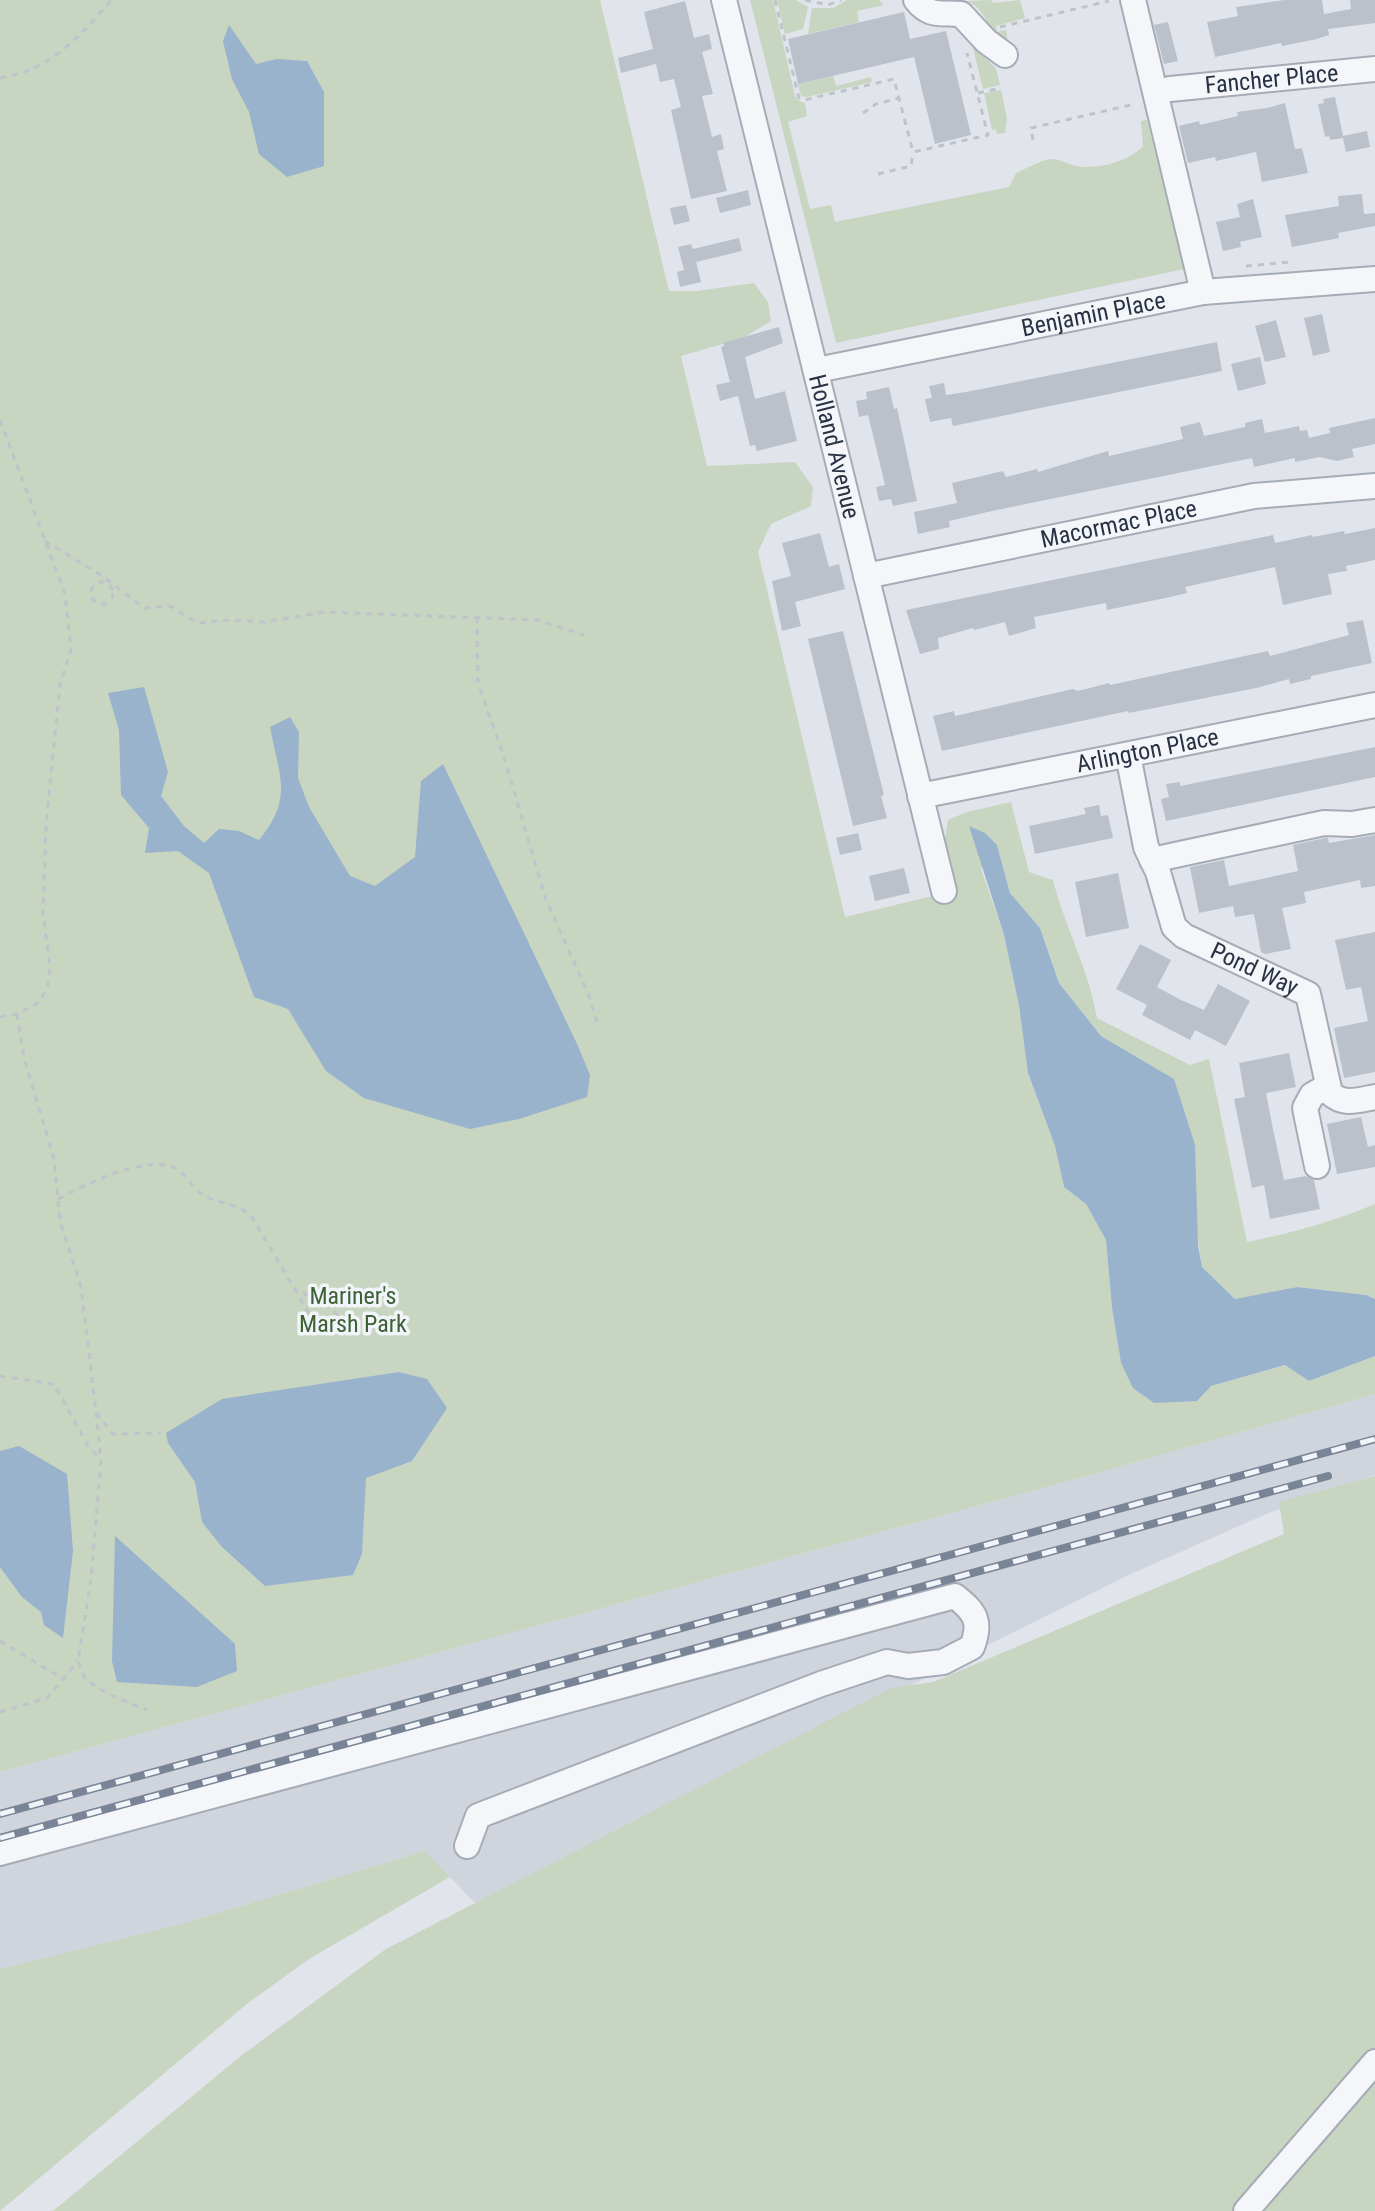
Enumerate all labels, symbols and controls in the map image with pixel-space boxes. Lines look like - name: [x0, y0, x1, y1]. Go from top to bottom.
- street label: Fancher Place: [1204, 59, 1339, 100]
- street label: Benjamin Place: [1019, 286, 1168, 342]
- street label: Holland Avenue: [803, 372, 866, 522]
- street label: Macormac Place: [1038, 494, 1199, 554]
- street label: Arlington Place: [1074, 723, 1221, 778]
- street label: Pond Way: [1206, 936, 1303, 1001]
- park label: Mariner's Marsh Park: [299, 1282, 407, 1338]

